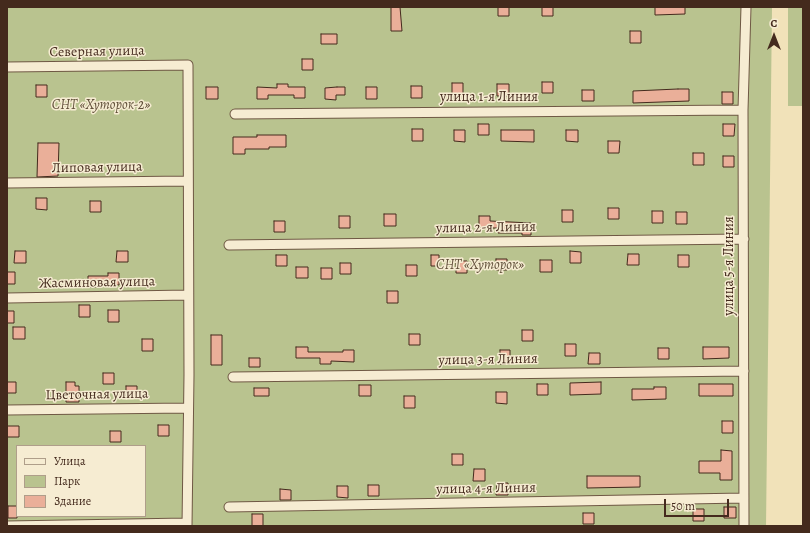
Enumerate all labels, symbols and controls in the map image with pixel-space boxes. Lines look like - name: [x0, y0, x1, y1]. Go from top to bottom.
- north arrow: [754, 16, 794, 56]
- text: С: [771, 16, 777, 31]
- street label: Северная улица: [49, 43, 145, 61]
- street label: улица 1-я Линия: [440, 90, 538, 106]
- park label: СНТ «Хуторок-2»: [52, 98, 150, 114]
- street label: Липовая улица: [52, 159, 142, 177]
- street label: улица 5-я Линия: [722, 216, 738, 316]
- street label: улица 2-я Линия: [436, 219, 536, 237]
- park label: СНТ «Хуторок»: [436, 258, 524, 274]
- street label: Жасминовая улица: [39, 274, 155, 292]
- street label: улица 3-я Линия: [438, 351, 538, 369]
- street label: Цветочная улица: [45, 386, 149, 404]
- legend: [16, 445, 146, 517]
- text: Улица: [54, 453, 85, 469]
- text: Парк: [54, 473, 80, 489]
- street label: улица 4-я Линия: [436, 480, 536, 498]
- scale bar: [666, 491, 731, 517]
- text: Здание: [54, 493, 91, 509]
- text: 50 m: [671, 498, 695, 514]

